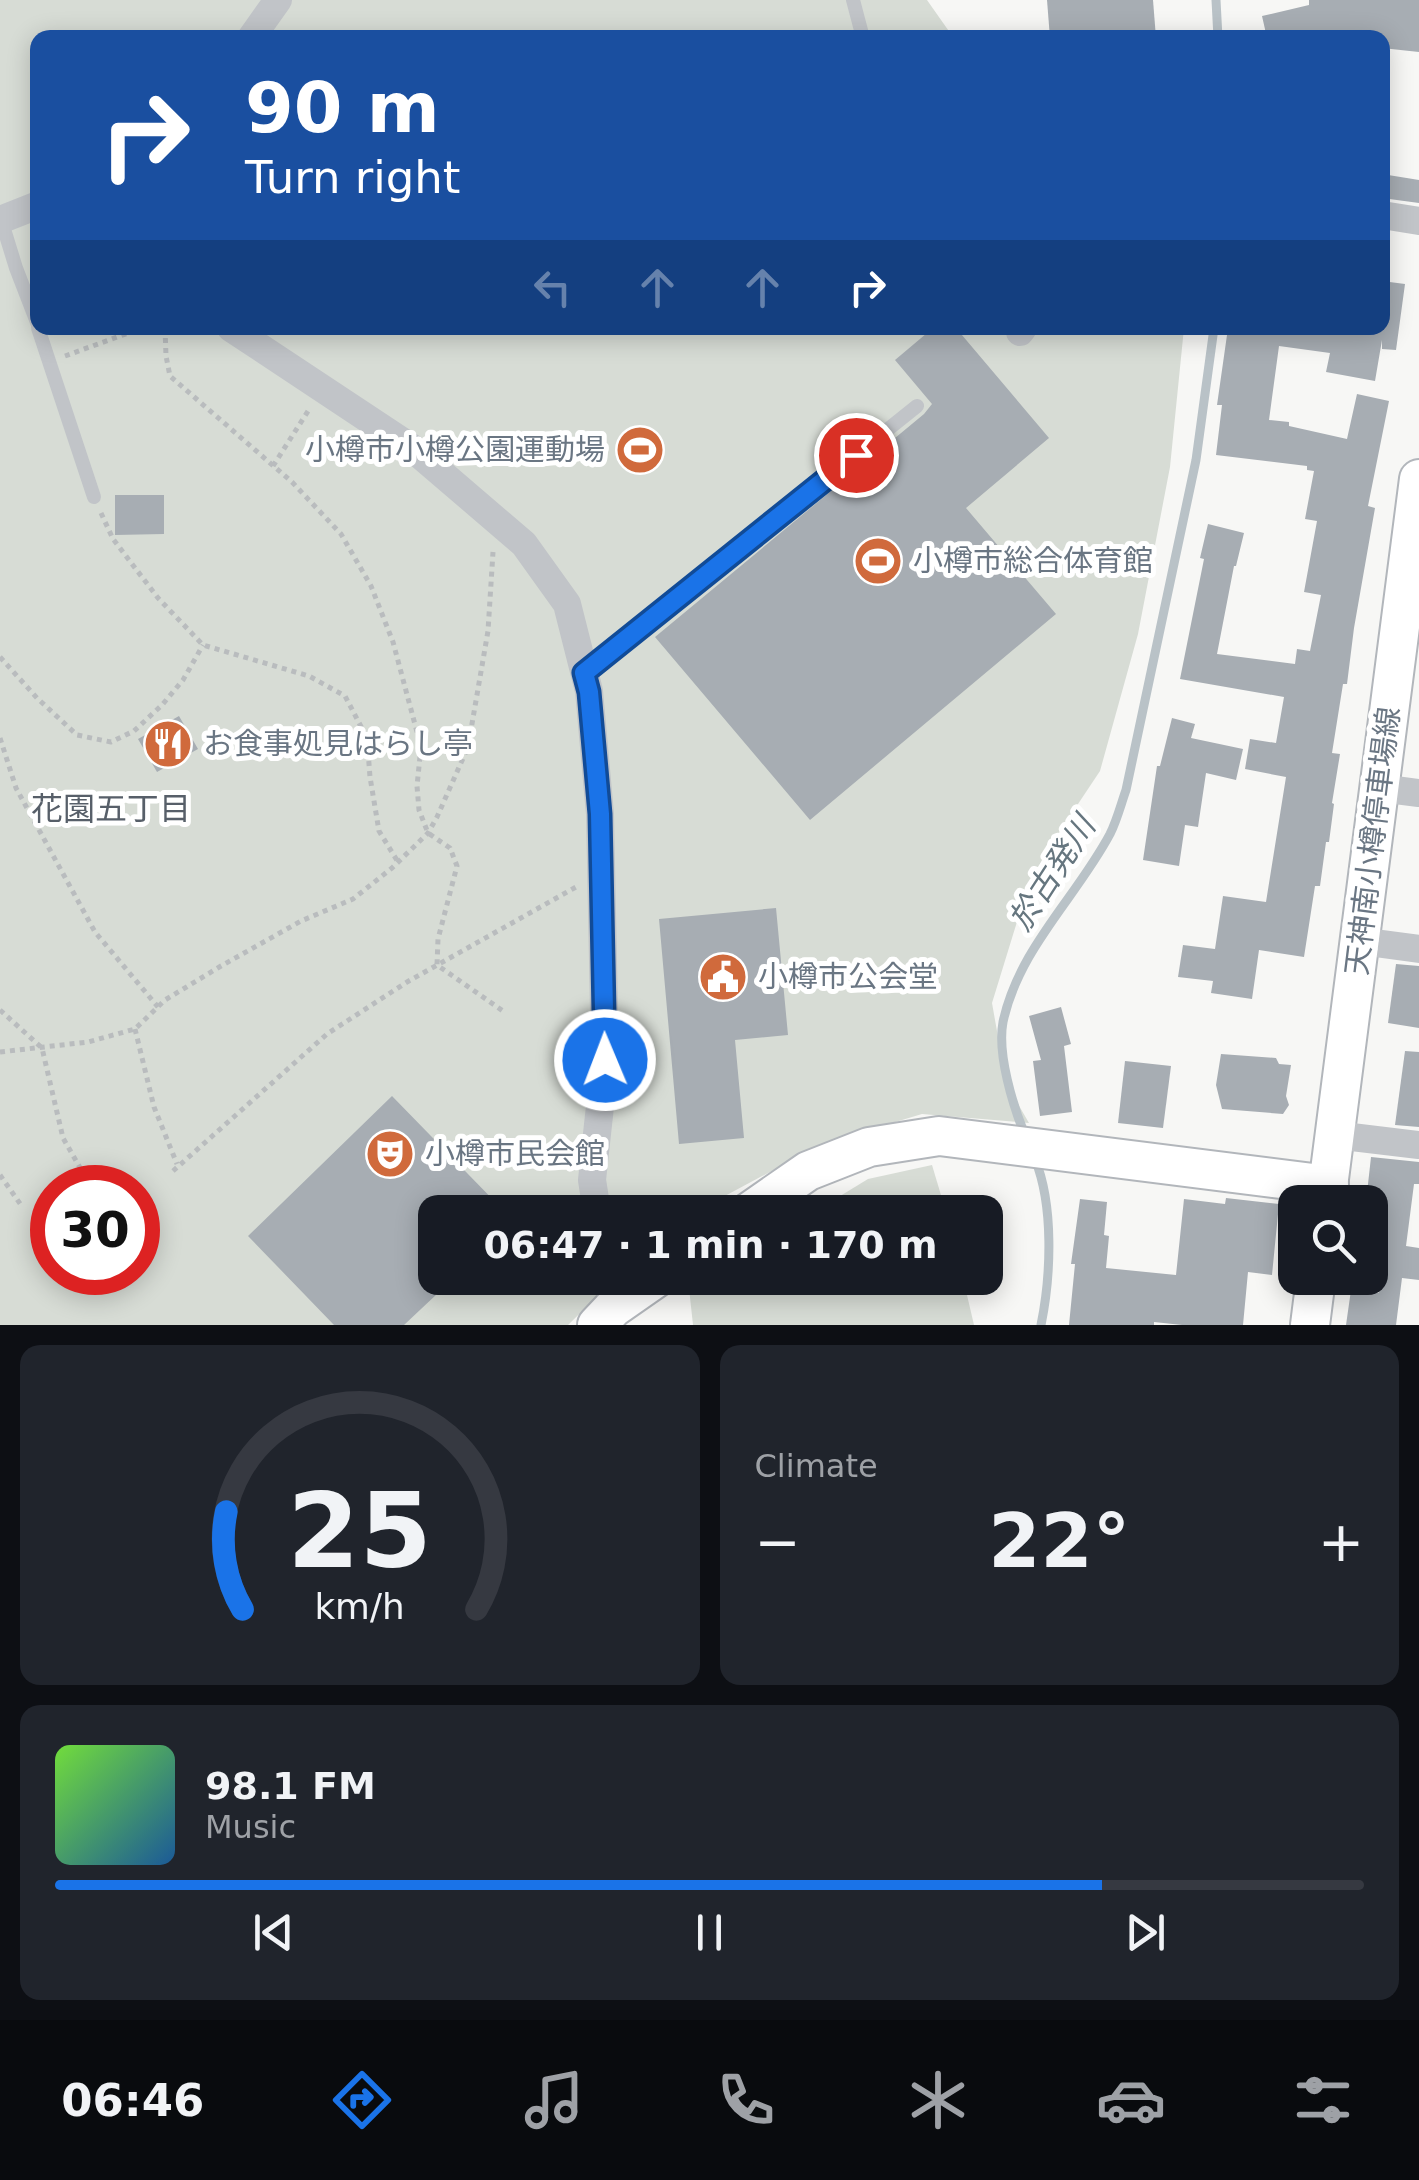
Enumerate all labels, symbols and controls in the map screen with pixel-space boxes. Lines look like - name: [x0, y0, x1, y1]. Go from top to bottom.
- text: 90 m: [245, 67, 440, 149]
- icon: right: [80, 70, 210, 200]
- text: Turn right: [245, 151, 460, 204]
- icon: left: [525, 260, 580, 315]
- icon: ahead: [630, 260, 685, 315]
- icon: ahead: [735, 260, 790, 315]
- icon: right: [840, 260, 895, 315]
- pin: [814, 413, 899, 498]
- sports icon: 小樽市小樽公園運動場: [614, 424, 666, 476]
- icon: arrive: [829, 428, 884, 483]
- place label: 小樽市小樽公園運動場: [305, 432, 605, 467]
- sports icon: 小樽市総合体育館: [852, 535, 904, 587]
- place label: 小樽市総合体育館: [913, 543, 1153, 578]
- street label: 天神南小樽停車場線: [1339, 705, 1406, 977]
- restaurant icon: お食事処見はらし亭: [142, 718, 194, 770]
- place label: お食事処見はらし亭: [203, 726, 473, 761]
- district label: 花園五丁目: [31, 790, 191, 828]
- water label: 於古発川: [1001, 806, 1104, 937]
- public building icon: 小樽市公会堂: [697, 951, 749, 1003]
- place label: 小樽市公会堂: [758, 959, 938, 994]
- position arrow: [553, 1008, 657, 1112]
- theatre icon: 小樽市民会館: [364, 1128, 416, 1180]
- place label: 小樽市民会館: [425, 1136, 605, 1171]
- speed limit sign: 30: [30, 1165, 160, 1295]
- map controls: [1278, 1185, 1388, 1295]
- button: search: [1278, 1185, 1388, 1295]
- text: 06:47 · 1 min · 170 m: [483, 1223, 938, 1267]
- text: Climate: [755, 1447, 878, 1485]
- text: 25: [287, 1470, 432, 1592]
- text: 22°: [988, 1497, 1130, 1585]
- text: −: [755, 1510, 801, 1574]
- text: +: [1318, 1510, 1364, 1574]
- text: km/h: [315, 1586, 405, 1627]
- text: 98.1 FM: [205, 1764, 376, 1808]
- text: Music: [205, 1808, 296, 1846]
- icon: previous: [246, 1905, 301, 1960]
- icon: pause: [682, 1905, 737, 1960]
- icon: next: [1118, 1905, 1173, 1960]
- icon: directions: [327, 2065, 397, 2135]
- icon: music: [519, 2065, 589, 2135]
- icon: phone: [711, 2065, 781, 2135]
- icon: climate: [903, 2065, 973, 2135]
- icon: car: [1096, 2065, 1166, 2135]
- icon: filters: [1288, 2065, 1358, 2135]
- text: 06:46: [61, 2074, 204, 2127]

